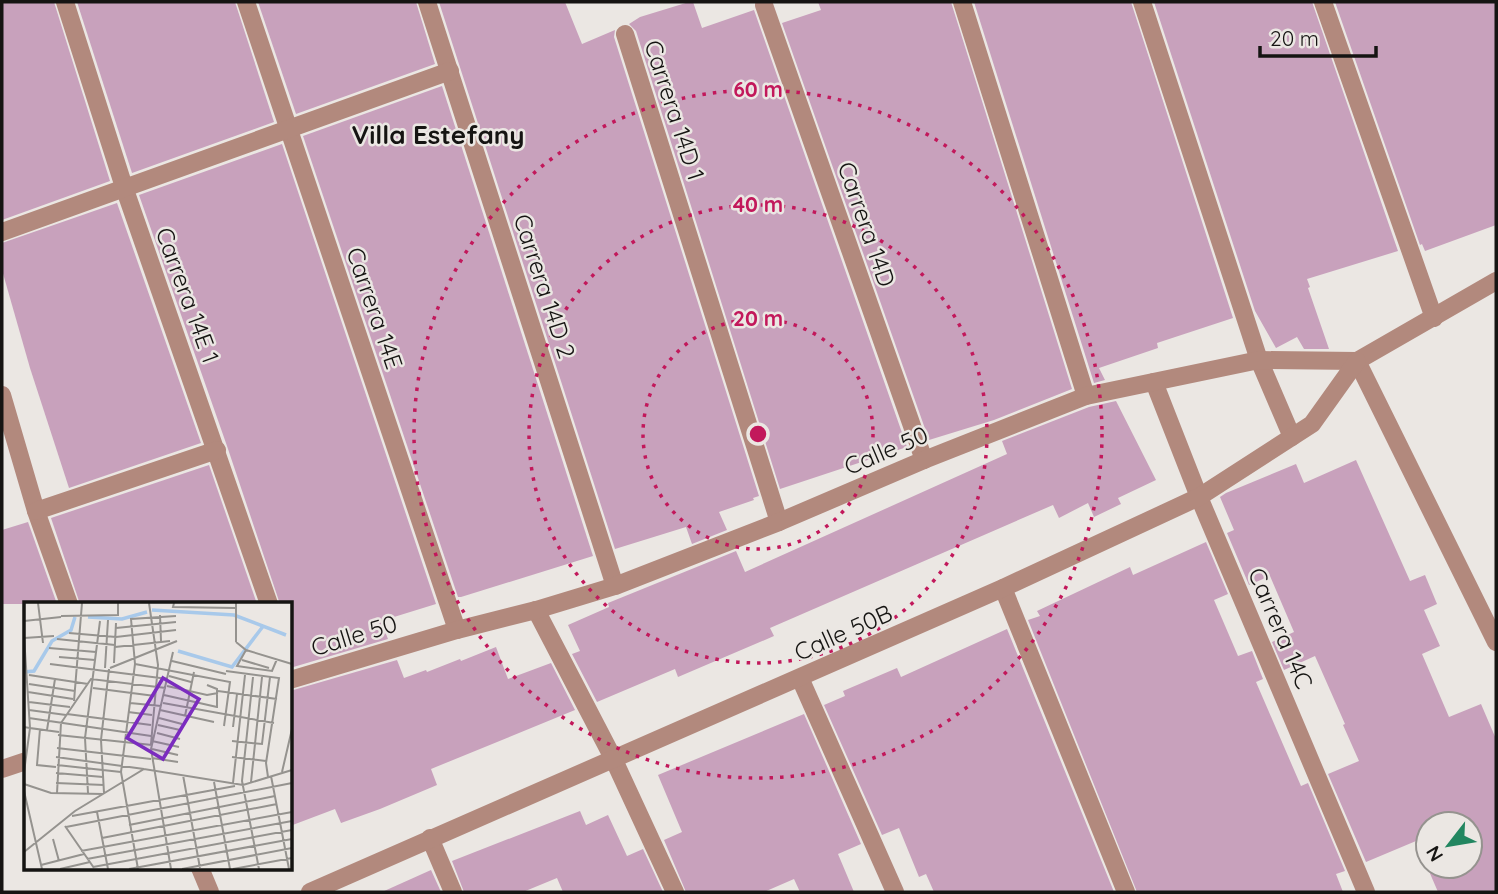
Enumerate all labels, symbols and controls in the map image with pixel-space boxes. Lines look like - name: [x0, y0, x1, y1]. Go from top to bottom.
- scale bar: [1260, 14, 1376, 58]
- text: 20 m: [1270, 25, 1319, 51]
- street label: Carrera 14D 1: [638, 36, 712, 184]
- text: 60 m: [733, 76, 783, 102]
- district label: Villa Estefany: [352, 118, 524, 151]
- street label: Carrera 14D: [832, 158, 902, 290]
- text: 40 m: [733, 191, 783, 217]
- street label: Carrera 14D 2: [508, 210, 582, 362]
- street label: Carrera 14E 1: [150, 223, 226, 367]
- street label: Carrera 14E: [340, 243, 410, 373]
- text: 20 m: [733, 305, 783, 331]
- street label: Calle 50: [839, 419, 933, 481]
- centre of rings: [746, 422, 770, 446]
- street label: Carrera 14C: [1242, 563, 1320, 693]
- street label: Calle 50B: [789, 597, 897, 667]
- inset map: [24, 602, 292, 870]
- street label: Calle 50: [307, 608, 401, 662]
- north arrow: [1414, 810, 1484, 880]
- text: N: [1421, 842, 1448, 866]

